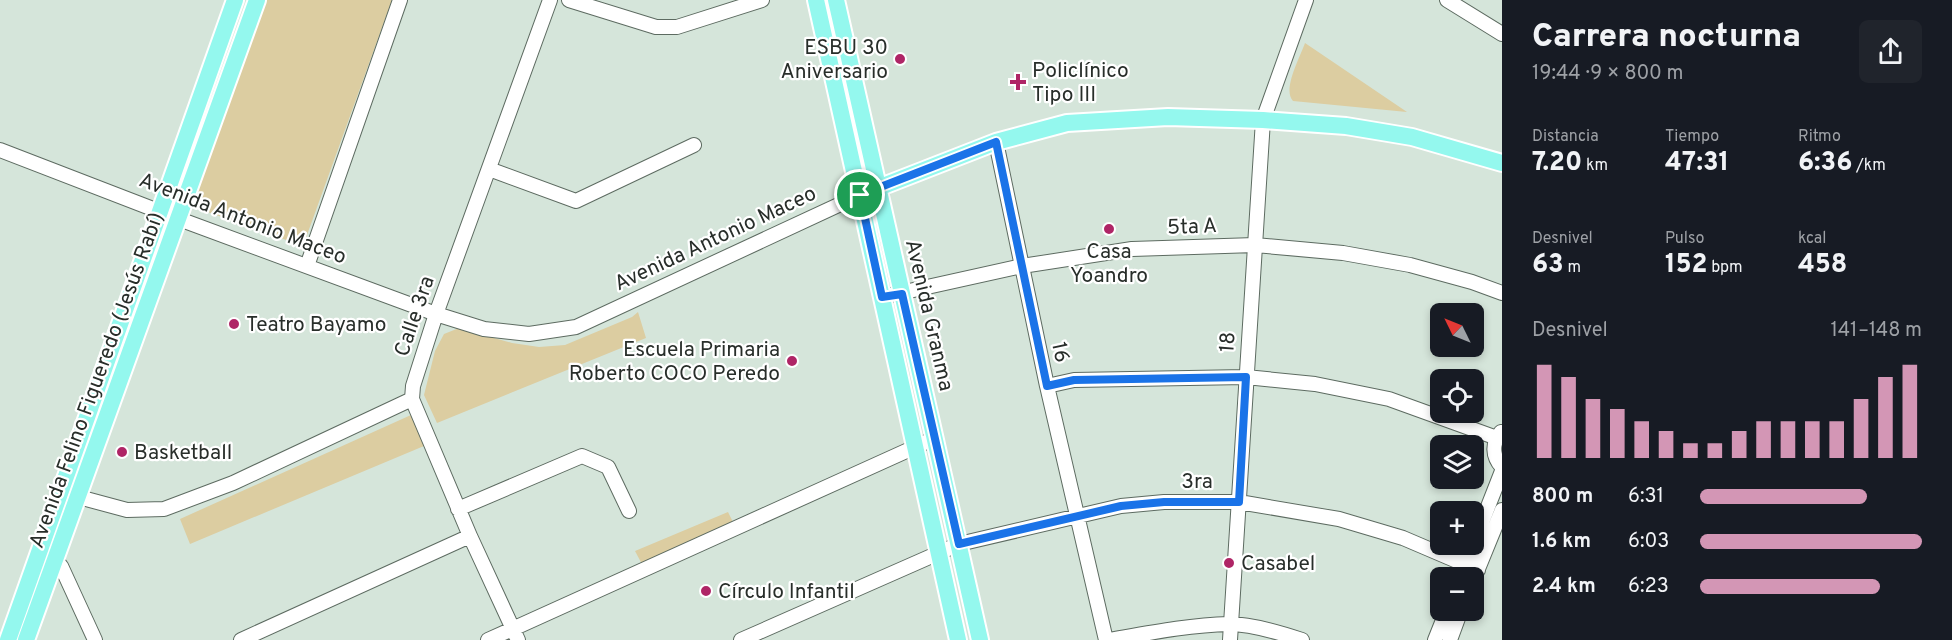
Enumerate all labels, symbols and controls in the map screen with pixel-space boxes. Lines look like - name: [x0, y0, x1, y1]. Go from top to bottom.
- text: Carrera nocturna: [1532, 17, 1801, 59]
- button: share: [1859, 20, 1922, 83]
- place label: ESBU 30 Aniversario: [780, 35, 888, 86]
- marker: ESBU 30 Aniversario: [893, 52, 907, 66]
- place label: Policlínico Tipo III: [1032, 58, 1129, 109]
- text: 19:44 · 9 × 800 m: [1532, 61, 1684, 87]
- marker: Policlínico Tipo III: [1009, 73, 1027, 91]
- text: Distancia: [1532, 127, 1599, 147]
- text: Tiempo: [1665, 127, 1719, 147]
- text: Ritmo: [1798, 127, 1841, 147]
- text: 7.20: [1532, 147, 1582, 180]
- text: 47:31: [1665, 147, 1729, 180]
- text: 6:36: [1798, 147, 1852, 180]
- text: km: [1582, 156, 1608, 176]
- text: /km: [1852, 156, 1886, 176]
- street label: Avenida Antonio Maceo: [135, 167, 350, 271]
- pin: [834, 169, 885, 220]
- icon: arrive: [843, 178, 876, 211]
- street label: Avenida Antonio Maceo: [610, 181, 821, 298]
- street label: Avenida Felino Figueredo (Jesús Rabí): [24, 209, 171, 552]
- street label: 5ta A: [1167, 213, 1218, 242]
- marker: Casa Yoandro: [1102, 222, 1116, 236]
- text: Desnivel: [1532, 229, 1593, 249]
- text: Pulso: [1665, 229, 1704, 249]
- text: kcal: [1798, 229, 1826, 249]
- street label: Avenida Granma: [898, 237, 959, 394]
- place label: Casa Yoandro: [1070, 239, 1148, 290]
- text: 63: [1532, 249, 1564, 282]
- text: 152: [1665, 249, 1707, 282]
- text: 458: [1798, 249, 1847, 282]
- text: m: [1564, 258, 1581, 278]
- text: bpm: [1707, 258, 1743, 278]
- street label: Calle 3ra: [389, 273, 442, 360]
- north arrow: [1430, 303, 1484, 357]
- map controls: [1430, 303, 1484, 621]
- place label: Teatro Bayamo: [246, 312, 386, 339]
- marker: Teatro Bayamo: [227, 317, 241, 331]
- text: Desnivel: [1532, 318, 1608, 344]
- text: 141–148 m: [1831, 318, 1922, 344]
- street label: 18: [1214, 331, 1243, 353]
- place label: Escuela Primaria Roberto COCO Peredo: [569, 337, 780, 388]
- street label: 16: [1044, 340, 1075, 365]
- marker: Escuela Primaria Roberto COCO Peredo: [785, 354, 799, 368]
- button: locate: [1430, 369, 1484, 423]
- button: layers: [1430, 435, 1484, 489]
- place label: Basketball: [134, 440, 232, 467]
- marker: Basketball: [115, 445, 129, 459]
- street label: 3ra: [1181, 469, 1213, 496]
- text: 800 m: [1532, 484, 1593, 510]
- text: 6:31: [1628, 484, 1664, 510]
- button: +: [1430, 501, 1484, 555]
- text: 1.6 km: [1532, 529, 1591, 555]
- text: 6:03: [1628, 529, 1669, 555]
- place label: Casabel: [1241, 551, 1315, 578]
- marker: Casabel: [1222, 556, 1236, 570]
- button: −: [1430, 567, 1484, 621]
- text: 2.4 km: [1532, 574, 1596, 600]
- text: 6:23: [1628, 574, 1669, 600]
- place label: Círculo Infantil: [718, 579, 855, 606]
- marker: Círculo Infantil: [699, 584, 713, 598]

